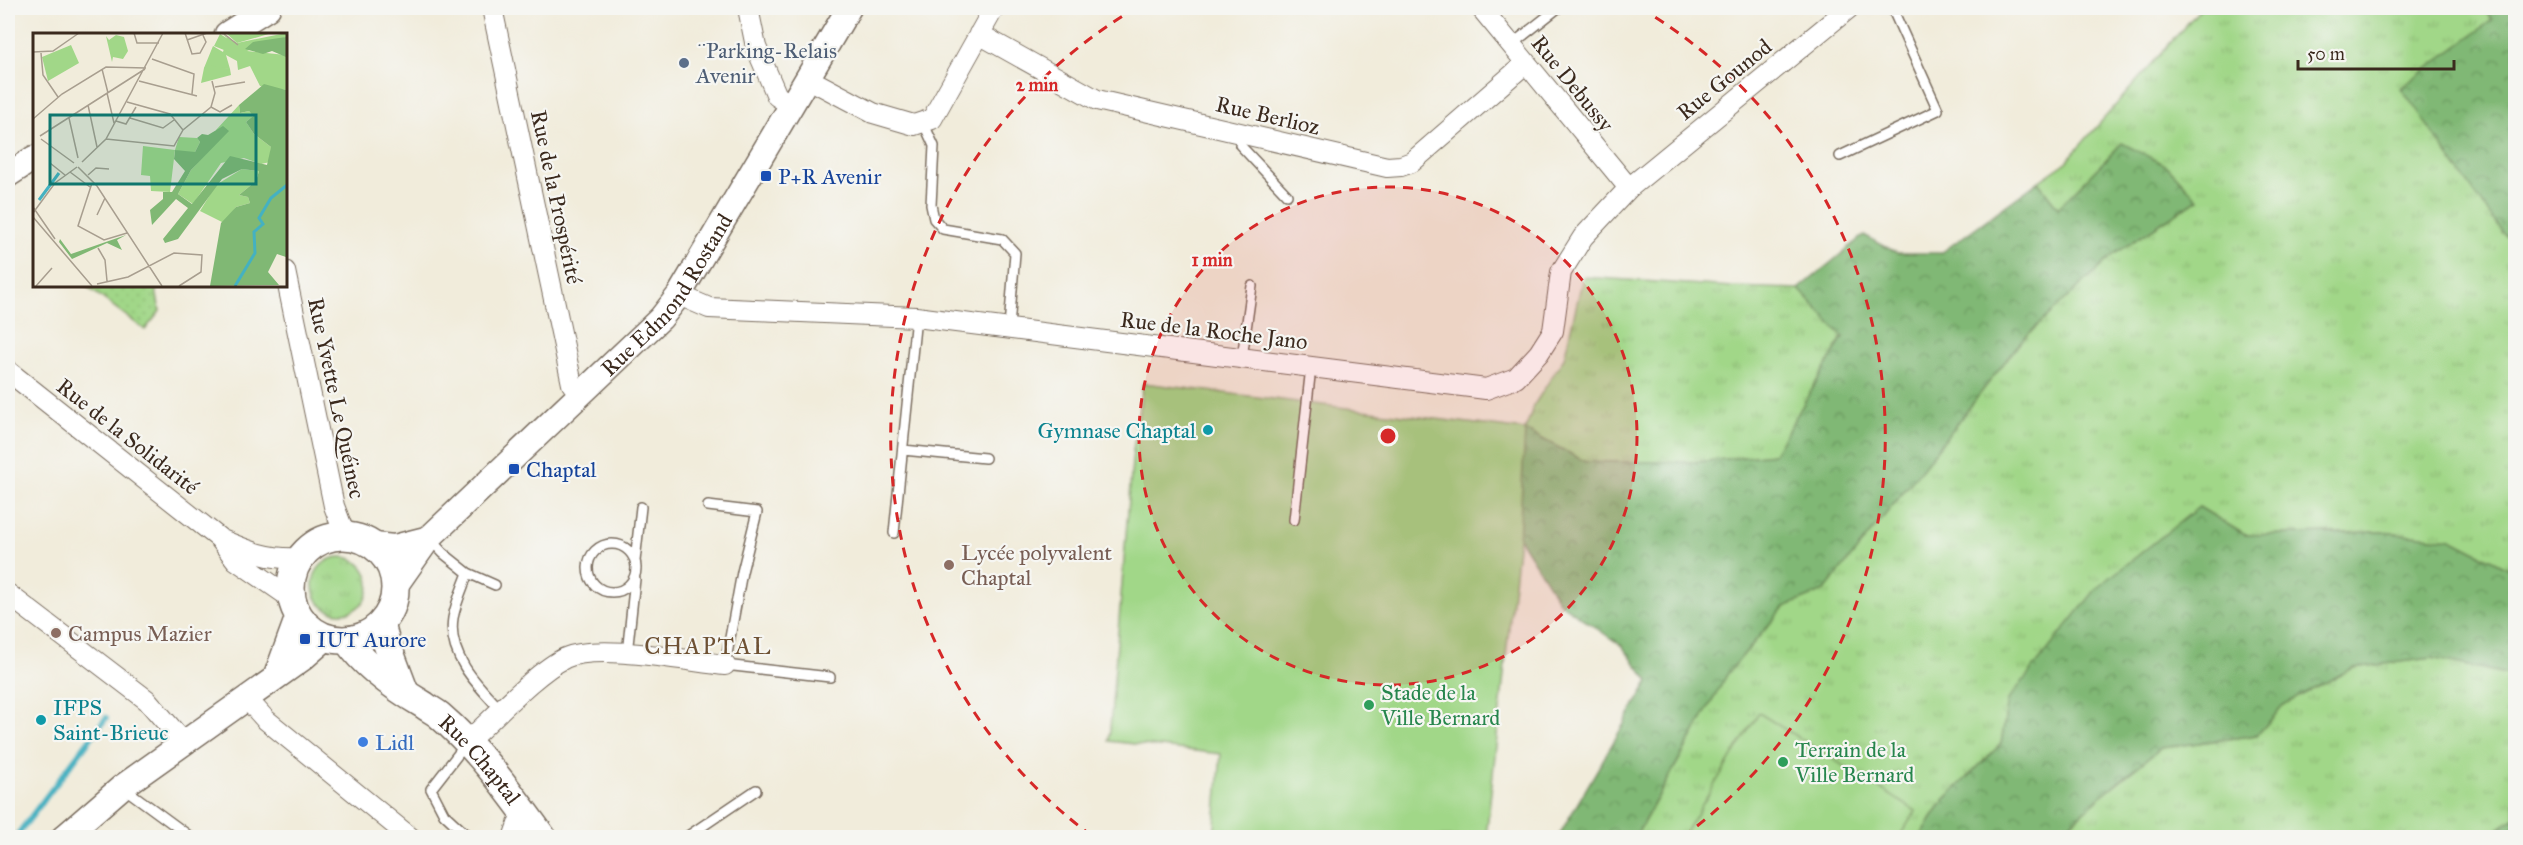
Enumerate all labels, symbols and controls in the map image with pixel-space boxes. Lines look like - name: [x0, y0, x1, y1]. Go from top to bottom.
- street label: Rue Debussy: [1526, 30, 1620, 137]
- inset map: [33, 33, 286, 286]
- street label: Rue Gounod: [1671, 33, 1777, 126]
- scale bar: [2298, 33, 2454, 71]
- place label: ¨Parking-Relais Avenir: [695, 37, 837, 89]
- text: 50 m: [2307, 43, 2345, 65]
- marker: ¨Parking-Relais Avenir: [677, 56, 691, 70]
- text: 2 min: [1016, 74, 1059, 96]
- street label: Rue Berlioz: [1213, 90, 1323, 141]
- street label: Rue de la Prospérité: [525, 108, 588, 287]
- place label: P+R Avenir: [778, 163, 882, 190]
- marker: P+R Avenir: [759, 169, 773, 183]
- street label: Rue Edmond Rostand: [595, 209, 738, 382]
- text: 1 min: [1192, 249, 1233, 271]
- street label: Rue Yvette Le Quéinec: [302, 295, 371, 501]
- street label: Rue de la Roche Jano: [1119, 306, 1309, 355]
- street label: Rue de la Solidarité: [51, 372, 205, 501]
- place label: Gymnase Chaptal: [1037, 417, 1196, 444]
- marker: Gymnase Chaptal: [1201, 423, 1215, 437]
- centre of rings: [1378, 426, 1398, 446]
- place label: Chaptal: [526, 456, 597, 483]
- marker: Chaptal: [507, 462, 521, 476]
- place label: Lycée polyvalent Chaptal: [961, 539, 1112, 591]
- marker: Lycée polyvalent Chaptal: [942, 558, 956, 572]
- place label: Campus Mazier: [68, 620, 213, 647]
- marker: Campus Mazier: [49, 626, 63, 640]
- place label: IUT Aurore: [317, 626, 427, 653]
- district label: CHAPTAL: [644, 631, 772, 661]
- marker: IUT Aurore: [298, 632, 312, 646]
- place label: Stade de la Ville Bernard: [1380, 679, 1500, 731]
- place label: IFPS Saint-Brieuc: [53, 694, 168, 746]
- marker: Stade de la Ville Bernard: [1362, 698, 1376, 712]
- street label: Rue Chaptal: [433, 708, 527, 810]
- marker: IFPS Saint-Brieuc: [34, 713, 48, 727]
- place label: Lidl: [375, 729, 414, 756]
- marker: Lidl: [356, 735, 370, 749]
- place label: Terrain de la Ville Bernard: [1794, 736, 1914, 788]
- marker: Terrain de la Ville Bernard: [1776, 755, 1790, 769]

